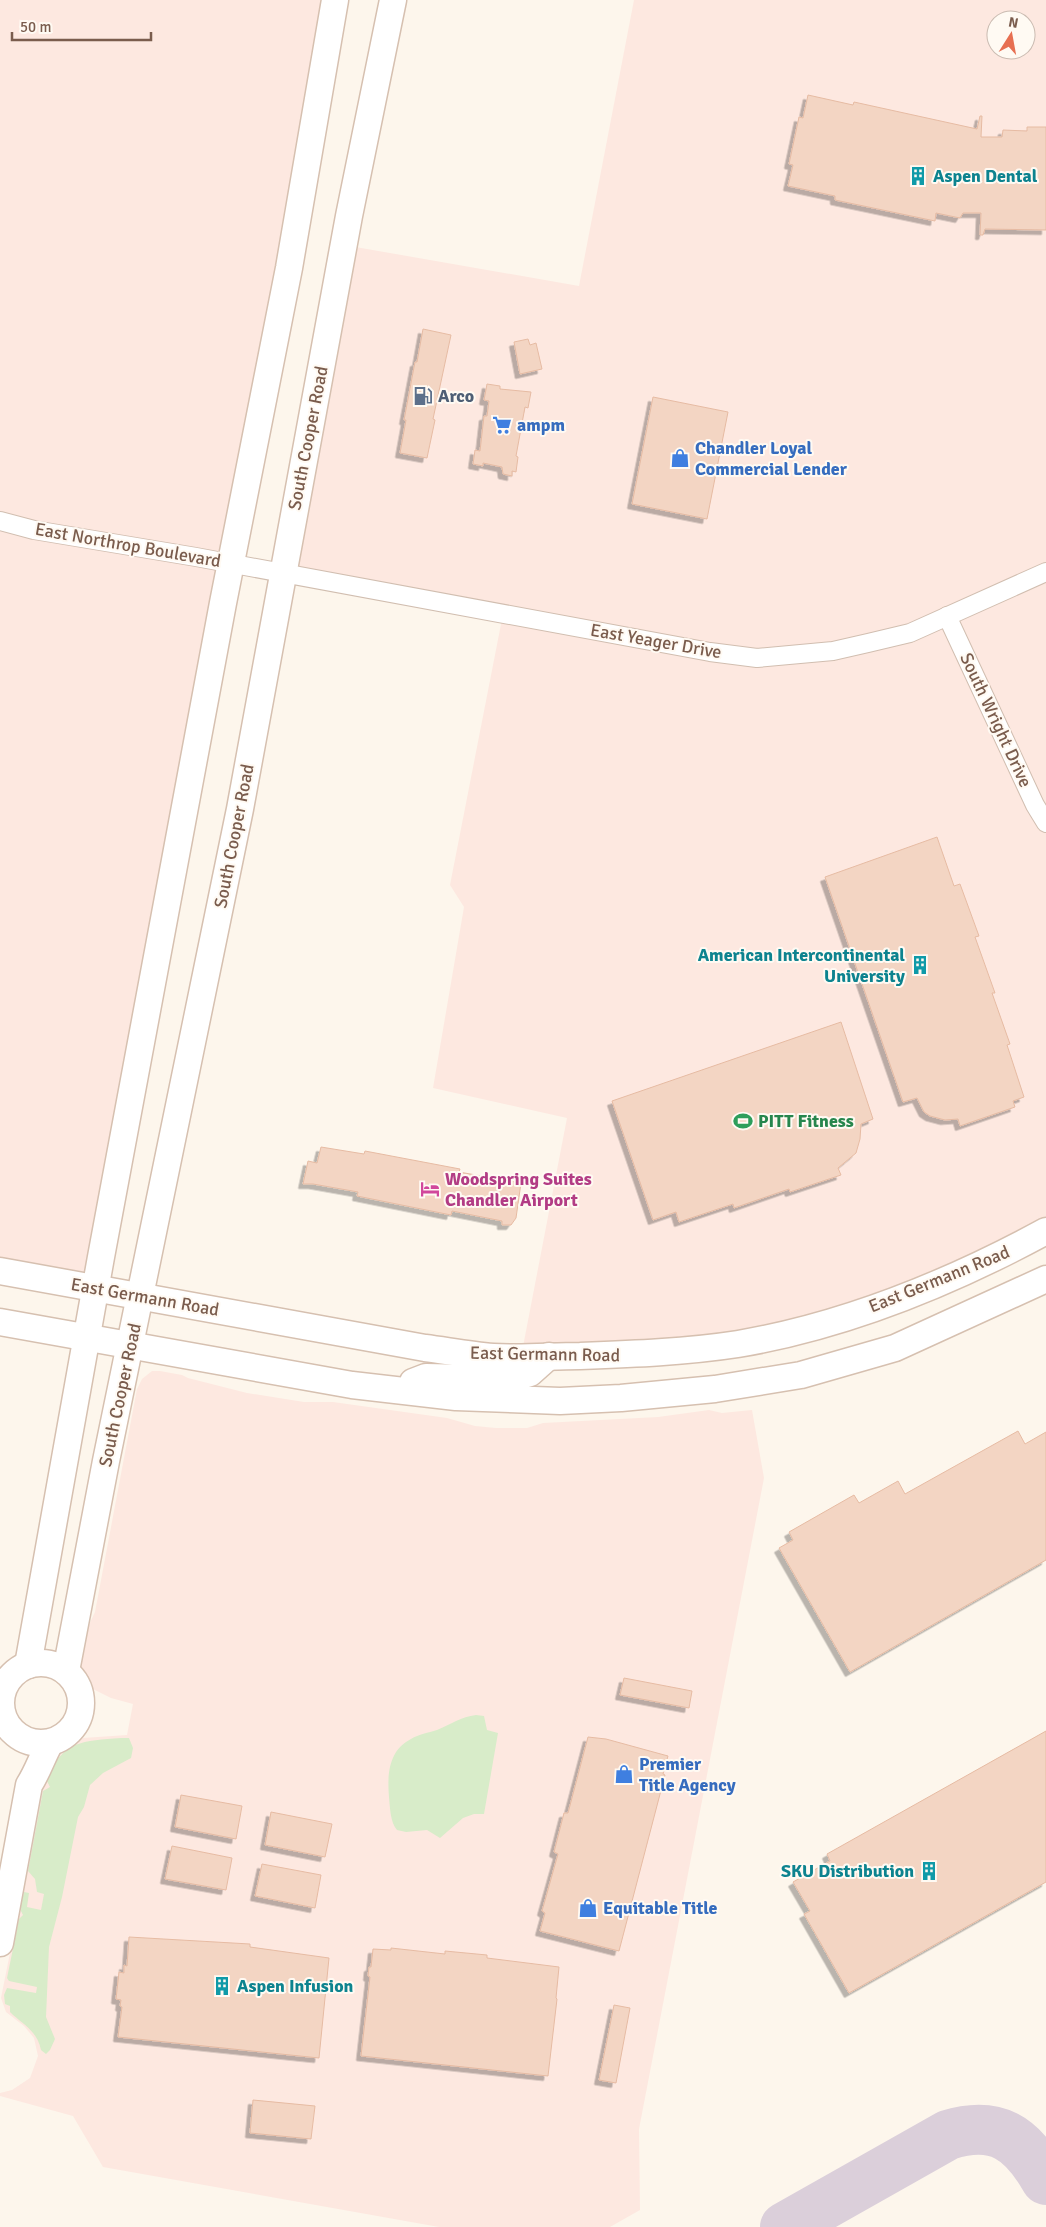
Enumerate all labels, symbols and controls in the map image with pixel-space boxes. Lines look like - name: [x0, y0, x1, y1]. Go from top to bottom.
- scale bar: [12, 10, 151, 42]
- north arrow: [986, 10, 1036, 60]
- text: N: [1007, 13, 1020, 32]
- text: 50 m: [20, 18, 51, 36]
- building icon: Aspen Dental: [907, 165, 929, 187]
- place label: Aspen Dental: [933, 165, 1038, 187]
- street label: South Cooper Road: [283, 364, 333, 512]
- fuel station icon: Arco: [412, 385, 434, 407]
- place label: Arco: [438, 385, 474, 407]
- supermarket icon: ampm: [491, 414, 513, 436]
- place label: ampm: [517, 414, 565, 436]
- place label: Chandler Loyal Commercial Lender: [695, 437, 848, 480]
- shop icon: Chandler Loyal Commercial Lender: [669, 447, 691, 469]
- street label: East Northrop Boulevard: [33, 518, 223, 572]
- street label: East Yeager Drive: [589, 619, 723, 663]
- street label: South Wright Drive: [955, 649, 1037, 791]
- street label: South Cooper Road: [209, 762, 259, 910]
- place label: American Intercontinental University: [698, 944, 905, 987]
- building icon: American Intercontinental University: [909, 954, 931, 976]
- sports icon: PITT Fitness: [732, 1110, 754, 1132]
- place label: PITT Fitness: [758, 1110, 854, 1132]
- place label: Woodspring Suites Chandler Airport: [445, 1168, 592, 1211]
- hotel icon: Woodspring Suites Chandler Airport: [419, 1178, 441, 1200]
- street label: East Germann Road: [865, 1241, 1013, 1317]
- street label: East Germann Road: [69, 1273, 221, 1321]
- street label: South Cooper Road: [94, 1321, 146, 1469]
- street label: East Germann Road: [470, 1342, 620, 1366]
- place label: Premier Title Agency: [639, 1753, 736, 1796]
- shop icon: Premier Title Agency: [613, 1763, 635, 1785]
- place label: SKU Distribution: [781, 1860, 914, 1882]
- building icon: SKU Distribution: [918, 1860, 940, 1882]
- shop icon: Equitable Title: [577, 1897, 599, 1919]
- place label: Equitable Title: [603, 1897, 718, 1919]
- building icon: Aspen Infusion: [211, 1975, 233, 1997]
- place label: Aspen Infusion: [237, 1975, 354, 1997]

